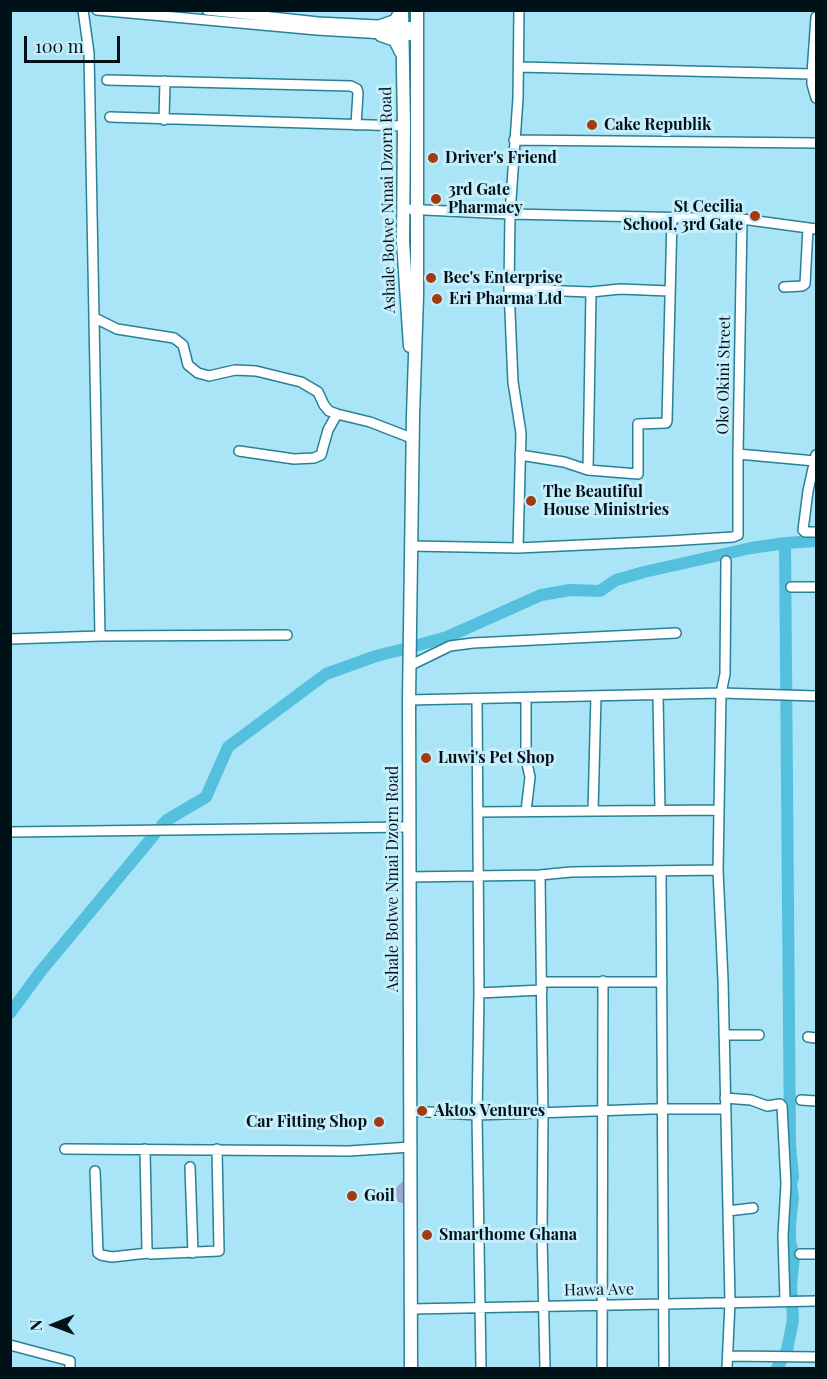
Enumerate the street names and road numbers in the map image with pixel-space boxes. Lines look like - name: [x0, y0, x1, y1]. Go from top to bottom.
- street label: Ashale Botwe Nmai Dzorn Road: [376, 86, 400, 314]
- street label: Oko Okini Street: [713, 315, 735, 435]
- street label: Ashale Botwe Nmai Dzorn Road: [383, 766, 403, 992]
- street label: Hawa Ave: [564, 1280, 634, 1300]

